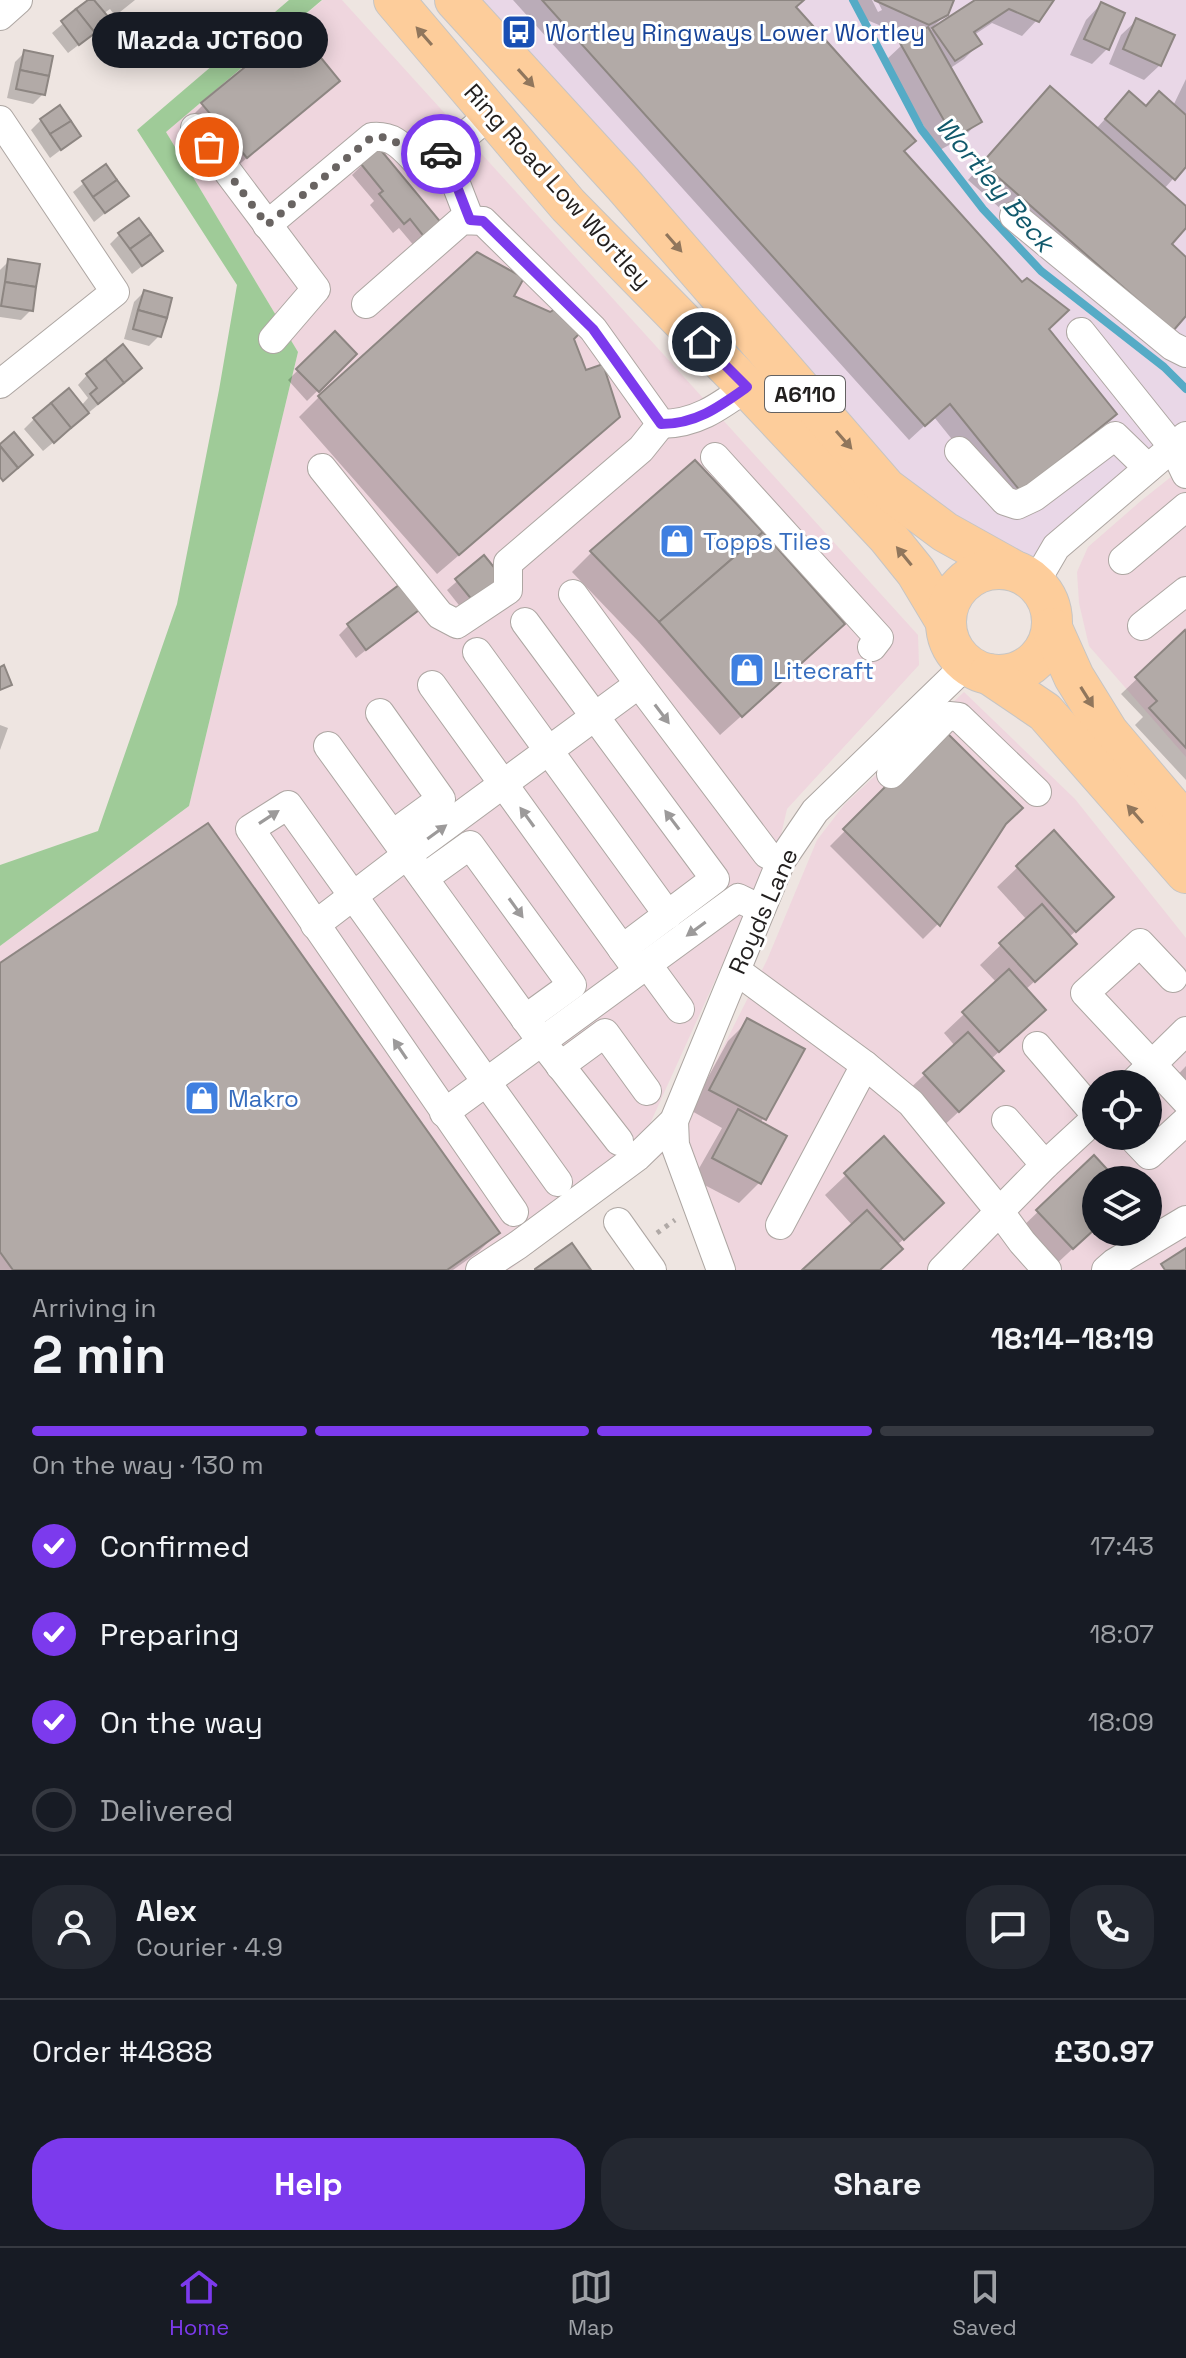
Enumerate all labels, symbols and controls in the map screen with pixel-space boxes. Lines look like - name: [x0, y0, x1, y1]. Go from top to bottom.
- callout: Mazda JCT600: [91, 11, 327, 67]
- bus stop icon: Wortley Ringways Lower Wortley: [500, 13, 538, 51]
- place label: Wortley Ringways Lower Wortley: [545, 17, 925, 48]
- text: Mazda JCT600: [117, 23, 303, 57]
- one-way arrow: [416, 26, 433, 46]
- one-way arrow: [517, 69, 535, 88]
- street label: Ring Road Low Wortley: [458, 77, 658, 295]
- water label: Wortley Beck: [928, 109, 1064, 261]
- pin: [175, 113, 243, 181]
- courier: [401, 114, 481, 194]
- icon: bag: [187, 125, 231, 169]
- icon: car: [419, 132, 463, 176]
- one-way arrow: [665, 233, 682, 253]
- pin: [668, 308, 736, 376]
- icon: home: [680, 320, 724, 364]
- road number: A6110: [765, 376, 845, 412]
- one-way arrow: [835, 429, 852, 449]
- shop icon: Topps Tiles: [658, 522, 696, 560]
- place label: Topps Tiles: [703, 526, 831, 557]
- one-way arrow: [896, 547, 913, 567]
- shop icon: Litecraft: [728, 651, 766, 689]
- place label: Litecraft: [773, 655, 874, 686]
- one-way arrow: [1079, 686, 1093, 708]
- one-way arrow: [653, 703, 669, 724]
- one-way arrow: [1127, 805, 1144, 825]
- one-way arrow: [519, 807, 535, 827]
- one-way arrow: [258, 810, 279, 825]
- one-way arrow: [664, 810, 680, 830]
- one-way arrow: [427, 825, 448, 840]
- street label: Royds Lane: [721, 843, 805, 979]
- one-way arrow: [508, 898, 523, 919]
- one-way arrow: [685, 920, 706, 936]
- one-way arrow: [393, 1038, 408, 1059]
- map controls: [1082, 1070, 1162, 1246]
- button: locate: [1082, 1070, 1162, 1150]
- shop icon: Makro: [183, 1079, 221, 1117]
- place label: Makro: [228, 1083, 299, 1114]
- button: layers: [1082, 1166, 1162, 1246]
- text: Arriving in: [32, 1291, 156, 1325]
- text: 18:14–18:19: [991, 1319, 1154, 1358]
- text: 2 min: [32, 1322, 166, 1388]
- text: On the way · 130 m: [32, 1448, 264, 1482]
- icon: check: [32, 1524, 76, 1568]
- text: Confirmed: [100, 1527, 250, 1566]
- text: 17:43: [1090, 1529, 1154, 1563]
- icon: check: [32, 1612, 76, 1656]
- text: Preparing: [100, 1615, 239, 1654]
- text: 18:07: [1089, 1617, 1154, 1651]
- icon: check: [32, 1700, 76, 1744]
- text: On the way: [100, 1703, 263, 1742]
- text: 18:09: [1088, 1705, 1154, 1739]
- text: Delivered: [100, 1791, 234, 1830]
- button: person: [32, 1885, 116, 1969]
- button: chat: [966, 1885, 1050, 1969]
- button: phone: [1070, 1885, 1154, 1969]
- text: Alex: [136, 1891, 197, 1930]
- text: Courier · 4.9: [136, 1930, 283, 1964]
- text: Order #4888: [32, 2032, 213, 2071]
- text: £30.97: [1054, 2032, 1154, 2071]
- button: Help: [32, 2138, 585, 2230]
- button: Share: [601, 2138, 1154, 2230]
- tab: Home: [169, 2265, 229, 2341]
- tab: Map: [568, 2265, 614, 2341]
- tab: Saved: [952, 2265, 1017, 2341]

